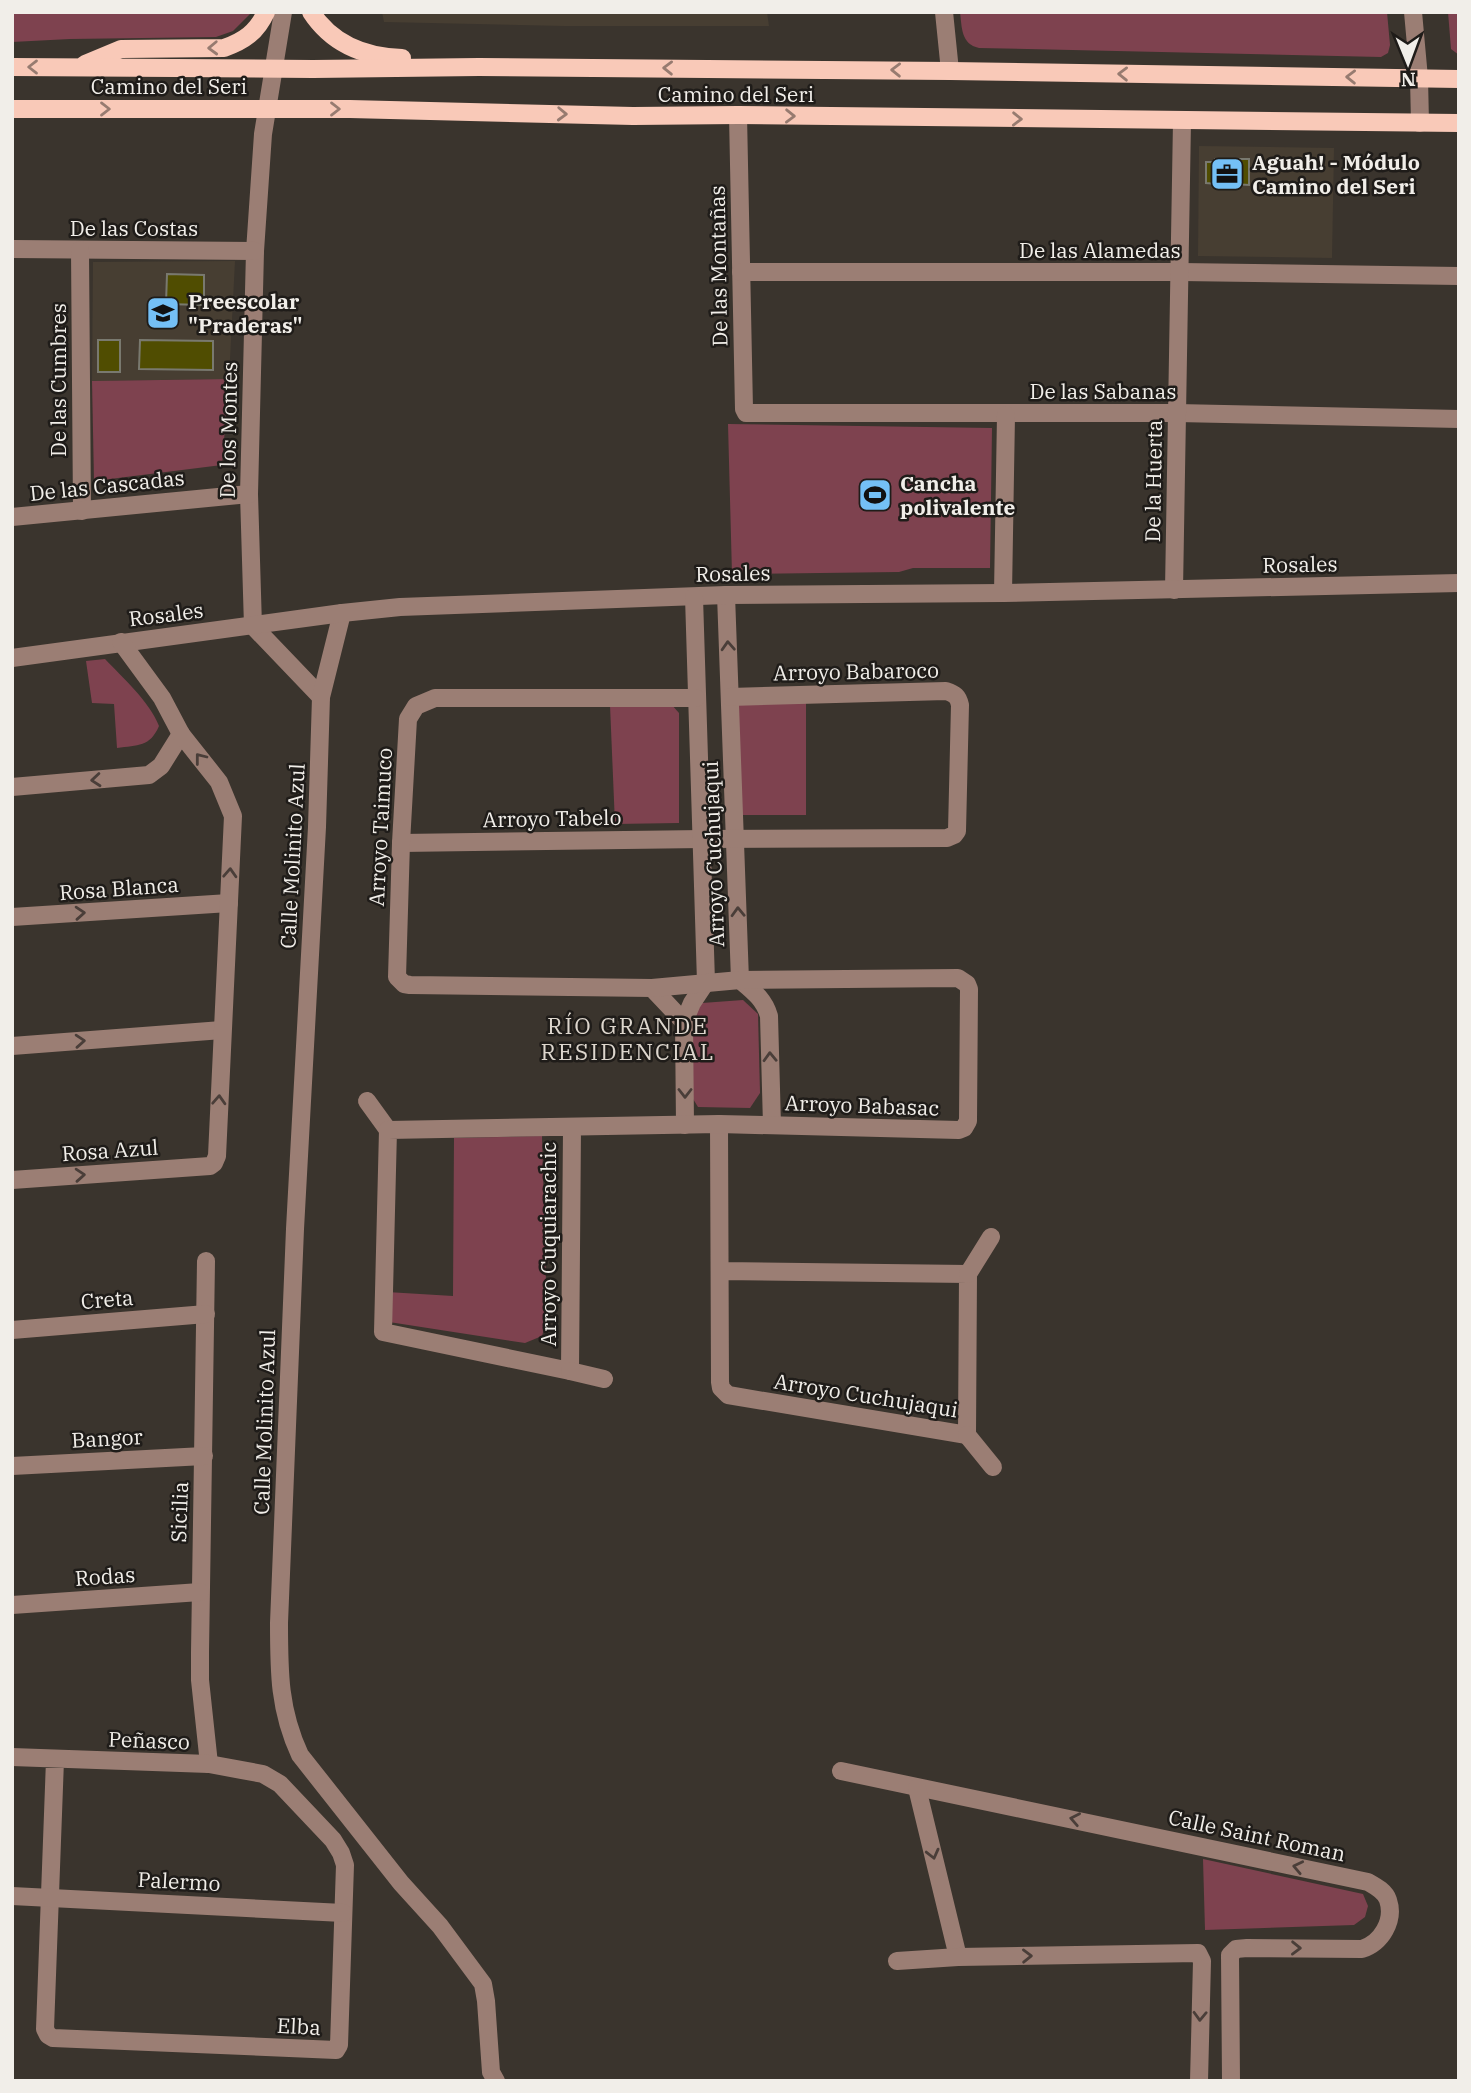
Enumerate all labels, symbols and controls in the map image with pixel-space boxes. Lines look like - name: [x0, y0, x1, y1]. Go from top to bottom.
- north arrow: [1373, 28, 1443, 98]
- one-way arrow: [207, 40, 218, 55]
- one-way arrow: [27, 59, 38, 75]
- one-way arrow: [663, 60, 673, 76]
- one-way arrow: [890, 62, 901, 78]
- one-way arrow: [1118, 66, 1129, 81]
- text: N: [1401, 68, 1416, 92]
- one-way arrow: [1345, 69, 1356, 85]
- street label: Camino del Seri: [91, 72, 247, 100]
- street label: Camino del Seri: [658, 80, 814, 108]
- one-way arrow: [100, 101, 111, 117]
- one-way arrow: [330, 101, 341, 117]
- one-way arrow: [557, 106, 568, 121]
- one-way arrow: [785, 108, 795, 124]
- one-way arrow: [1012, 112, 1023, 127]
- place label: Aguah! - Módulo Camino del Seri: [1252, 148, 1420, 200]
- office icon: Aguah! - Módulo Camino del Seri: [1208, 155, 1246, 193]
- street label: De las Montañas: [703, 185, 733, 347]
- street label: De las Costas: [70, 214, 198, 242]
- street label: De las Alamedas: [1019, 236, 1181, 264]
- place label: Preescolar "Praderas": [188, 287, 303, 339]
- school or university icon: Preescolar "Praderas": [144, 294, 182, 332]
- street label: De las Cumbres: [44, 303, 72, 457]
- street label: De los Montes: [213, 361, 243, 499]
- street label: De las Sabanas: [1030, 377, 1176, 405]
- street label: De la Huerta: [1138, 419, 1168, 543]
- street label: De las Cascadas: [28, 463, 186, 507]
- place label: Cancha polivalente: [900, 469, 1015, 521]
- sports icon: Cancha polivalente: [856, 476, 894, 514]
- street label: Rosales: [1262, 549, 1338, 579]
- street label: Rosales: [695, 558, 771, 588]
- street label: Rosales: [127, 596, 205, 632]
- one-way arrow: [721, 640, 736, 651]
- street label: Arroyo Babaroco: [773, 656, 939, 686]
- street label: Arroyo Taimuco: [362, 747, 398, 907]
- one-way arrow: [196, 753, 208, 766]
- street label: Arroyo Cuchujaqui: [696, 761, 730, 947]
- street label: Calle Molinito Azul: [273, 763, 311, 949]
- one-way arrow: [90, 772, 101, 787]
- street label: Arroyo Tabelo: [482, 803, 622, 833]
- one-way arrow: [223, 867, 238, 878]
- street label: Rosa Blanca: [58, 870, 180, 906]
- one-way arrow: [75, 906, 86, 921]
- one-way arrow: [730, 906, 746, 917]
- district label: RÍO GRANDE RESIDENCIAL: [541, 1010, 715, 1066]
- one-way arrow: [75, 1033, 86, 1048]
- one-way arrow: [762, 1051, 777, 1062]
- street label: Arroyo Babasac: [784, 1088, 940, 1122]
- one-way arrow: [677, 1089, 693, 1099]
- one-way arrow: [212, 1095, 227, 1106]
- street label: Rosa Azul: [61, 1133, 159, 1167]
- street label: Arroyo Cuquiarachic: [534, 1142, 562, 1346]
- one-way arrow: [75, 1168, 86, 1183]
- street label: Creta: [79, 1283, 135, 1315]
- street label: Calle Molinito Azul: [247, 1329, 281, 1515]
- street label: Arroyo Cuchujaqui: [772, 1367, 960, 1423]
- street label: Bangor: [71, 1422, 144, 1454]
- street label: Sicilia: [164, 1481, 194, 1543]
- street label: Rodas: [74, 1560, 136, 1592]
- street label: Peñasco: [108, 1725, 190, 1755]
- street label: Calle Saint Roman: [1166, 1803, 1348, 1867]
- one-way arrow: [1069, 1813, 1081, 1828]
- one-way arrow: [925, 1848, 939, 1860]
- one-way arrow: [1292, 1860, 1304, 1875]
- street label: Palermo: [137, 1865, 221, 1897]
- one-way arrow: [1291, 1940, 1301, 1956]
- one-way arrow: [1021, 1949, 1032, 1964]
- street label: Elba: [276, 2011, 322, 2041]
- one-way arrow: [1193, 2011, 1208, 2022]

